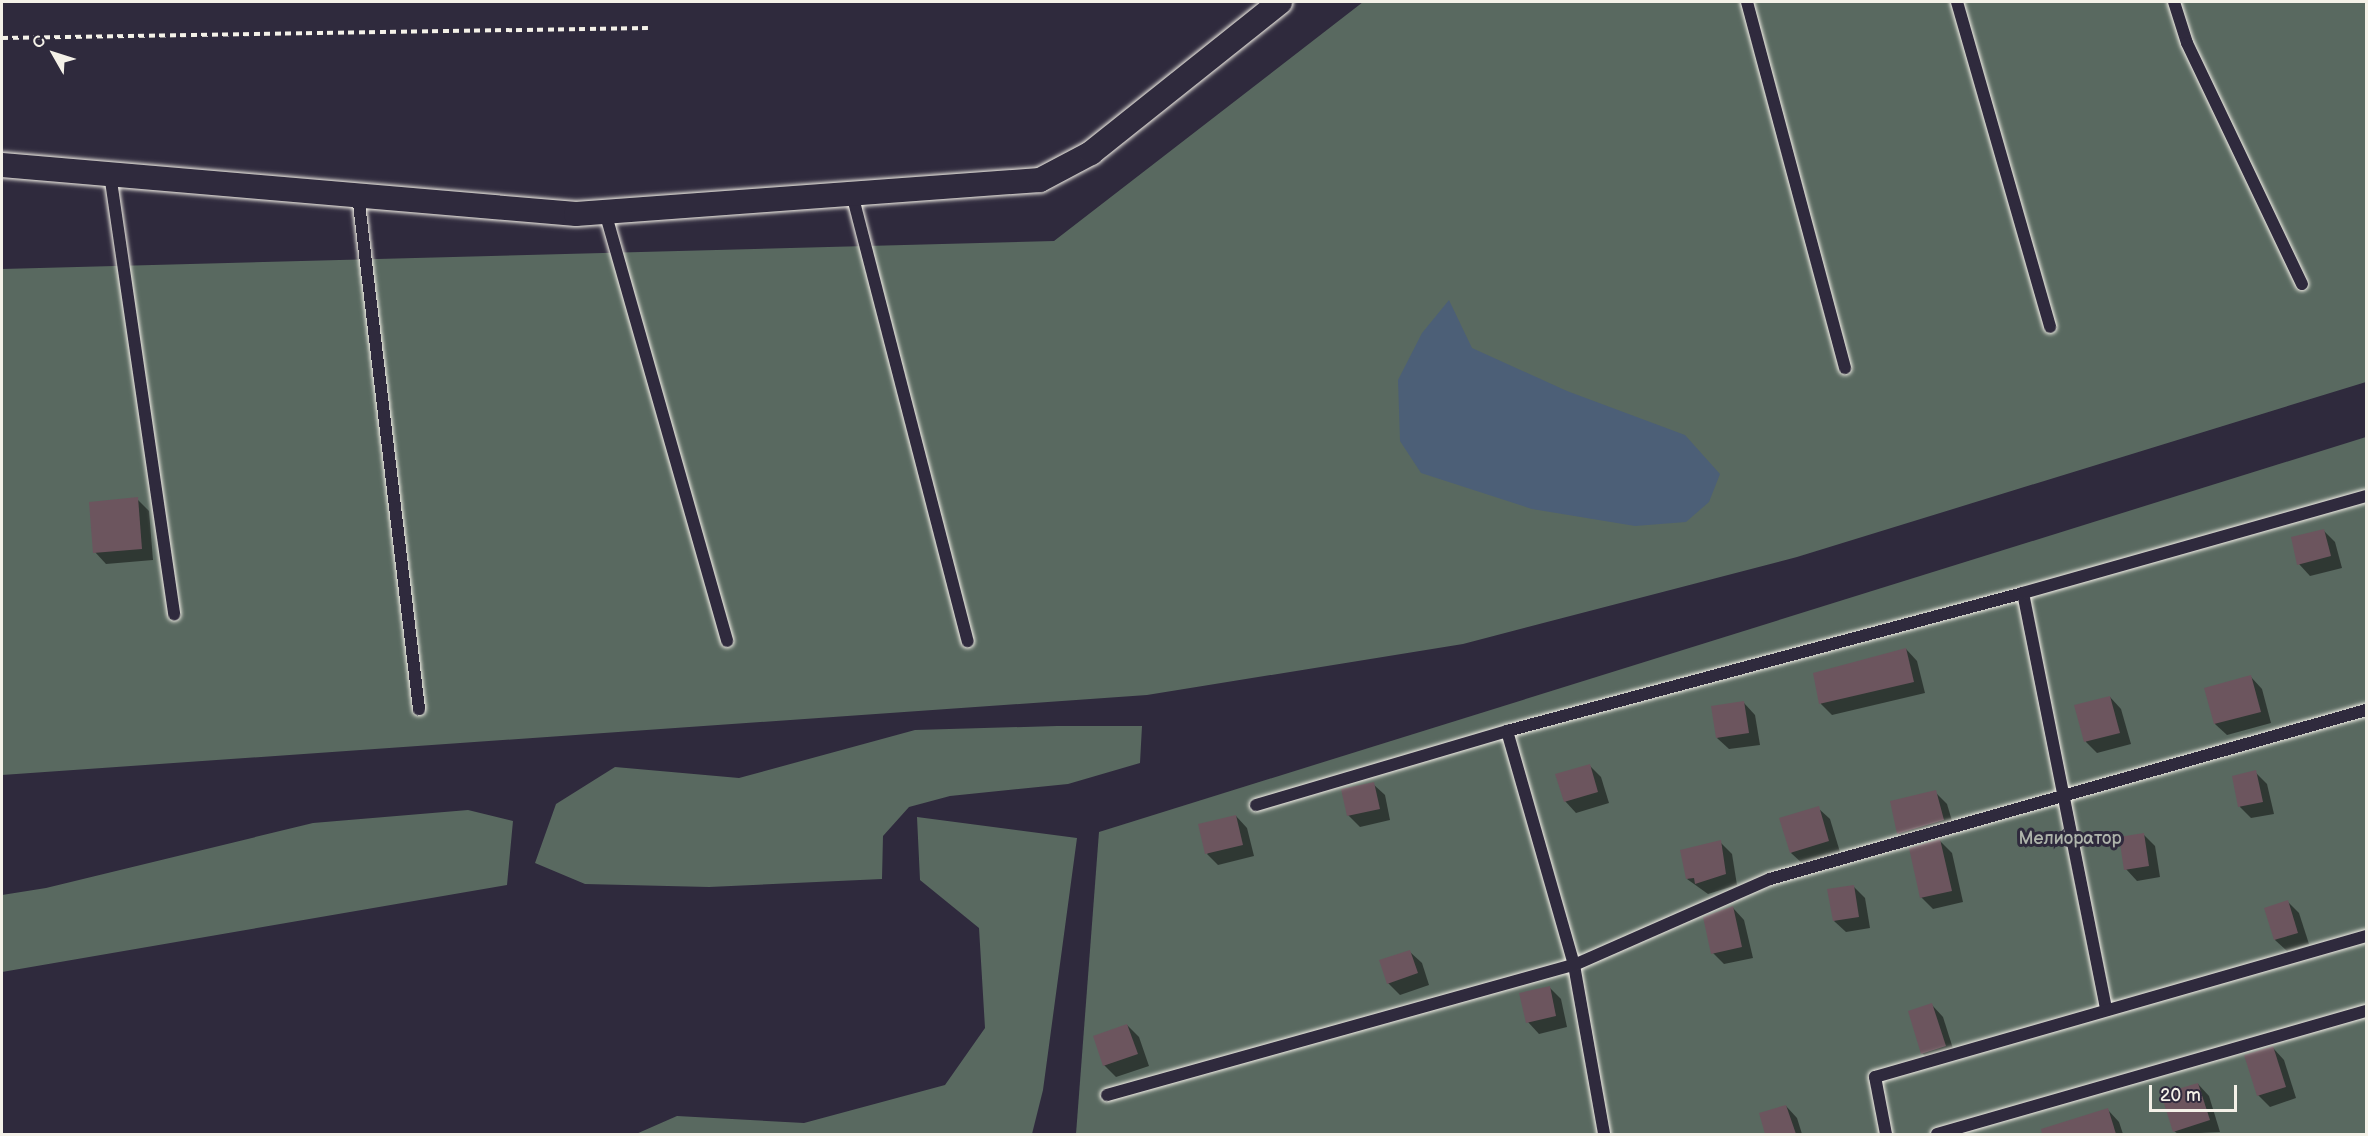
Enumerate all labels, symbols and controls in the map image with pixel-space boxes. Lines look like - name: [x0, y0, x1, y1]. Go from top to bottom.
- north arrow: [24, 24, 84, 84]
- text: С: [29, 32, 51, 53]
- park label: Мелиоратор: [2018, 828, 2122, 850]
- scale bar: [2152, 1073, 2240, 1111]
- text: 20 m: [2160, 1085, 2201, 1106]

